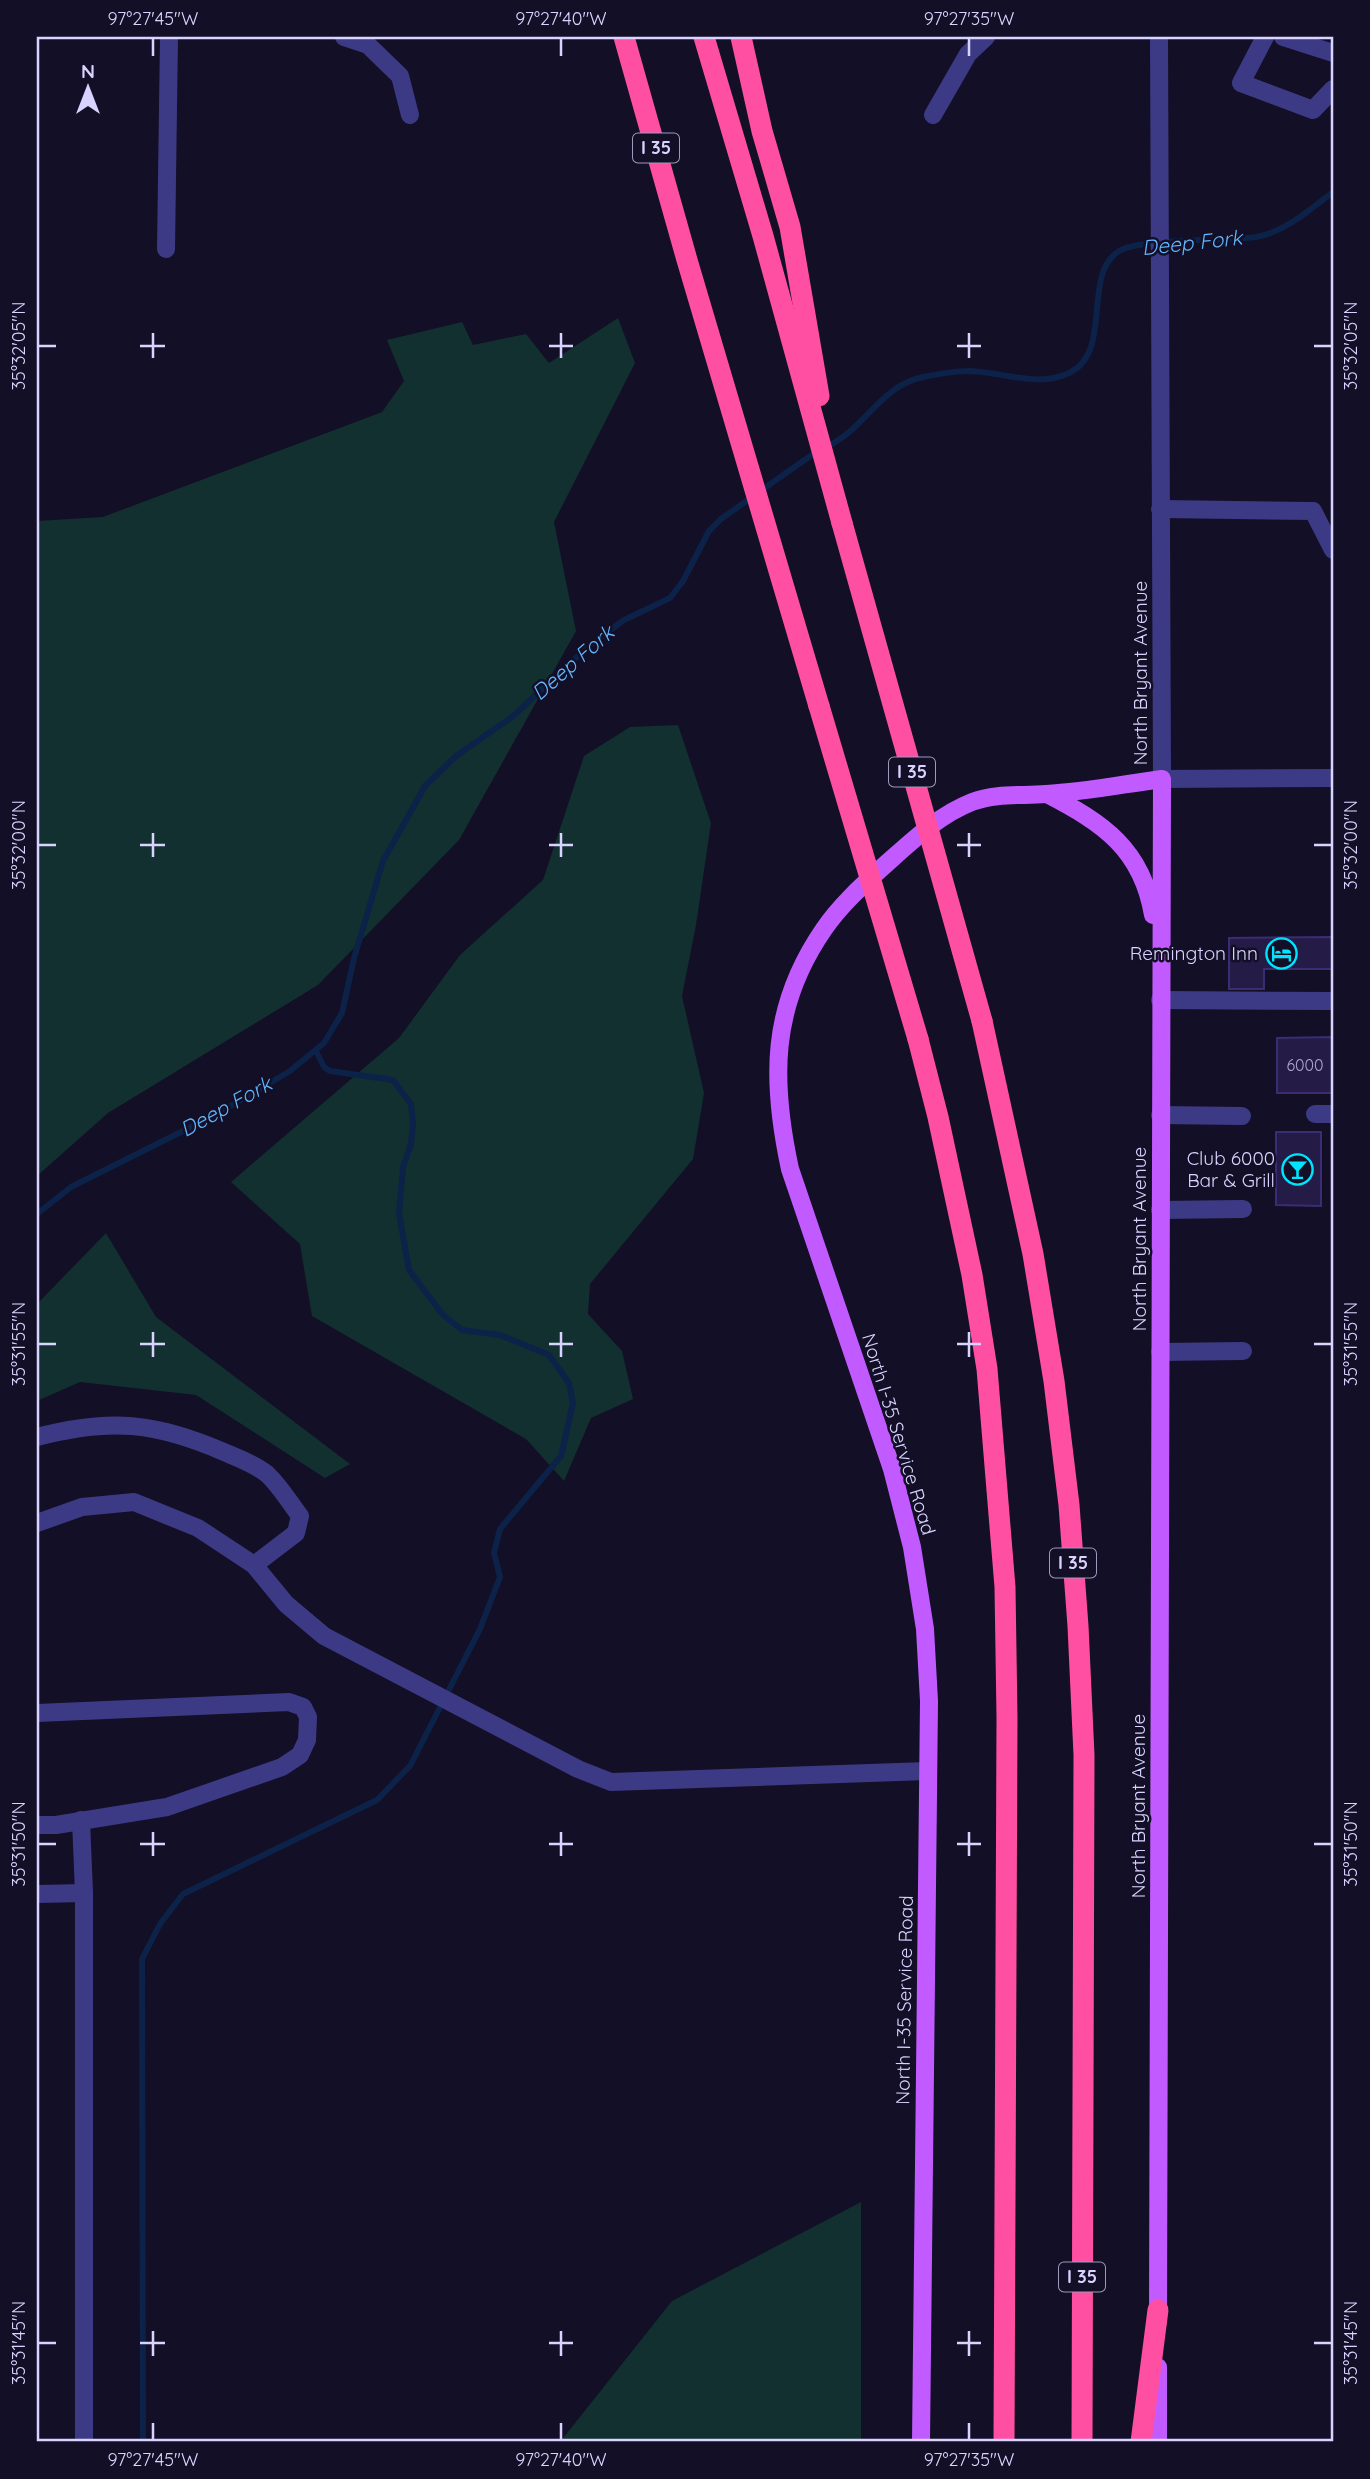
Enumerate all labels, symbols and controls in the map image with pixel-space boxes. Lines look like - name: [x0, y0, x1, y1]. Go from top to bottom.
- text: 97°27'45"W: [108, 7, 198, 30]
- text: 97°27'40"W: [515, 7, 607, 30]
- text: 97°27'35"W: [924, 7, 1014, 30]
- north arrow: [52, 52, 122, 122]
- text: N: [81, 59, 95, 83]
- road number: I 35: [633, 134, 679, 162]
- water label: Deep Fork: [1140, 224, 1245, 260]
- text: 35°32'05"N: [7, 302, 30, 390]
- text: 35°32'05"N: [1339, 302, 1362, 390]
- street label: North Bryant Avenue: [1128, 581, 1152, 765]
- water label: Deep Fork: [526, 618, 620, 705]
- road number: I 35: [889, 758, 935, 786]
- text: 35°32'00"N: [7, 800, 30, 890]
- text: 35°32'00"N: [1339, 800, 1362, 890]
- hotel icon: Remington Inn: [1264, 936, 1298, 970]
- place label: Remington Inn: [1130, 941, 1258, 965]
- house number: 6000: [1286, 1055, 1324, 1075]
- water label: Deep Fork: [175, 1069, 278, 1142]
- place label: Club 6000 Bar & Grill: [1187, 1146, 1275, 1192]
- street label: North Bryant Avenue: [1127, 1147, 1151, 1331]
- bar icon: Club 6000 Bar & Grill: [1281, 1152, 1315, 1186]
- text: 35°31'55"N: [7, 1302, 30, 1386]
- text: 35°31'55"N: [1339, 1302, 1362, 1386]
- street label: North I-35 Service Road: [857, 1330, 941, 1538]
- road number: I 35: [1050, 1548, 1096, 1578]
- street label: North Bryant Avenue: [1126, 1714, 1150, 1898]
- text: 35°31'50"N: [7, 1801, 30, 1887]
- text: 35°31'50"N: [1339, 1801, 1362, 1887]
- street label: North I-35 Service Road: [890, 1895, 918, 2105]
- road number: I 35: [1059, 2262, 1105, 2292]
- text: 35°31'45"N: [7, 2301, 30, 2385]
- text: 35°31'45"N: [1339, 2301, 1362, 2385]
- text: 97°27'45"W: [108, 2448, 198, 2471]
- text: 97°27'40"W: [515, 2448, 607, 2471]
- text: 97°27'35"W: [924, 2448, 1014, 2471]

